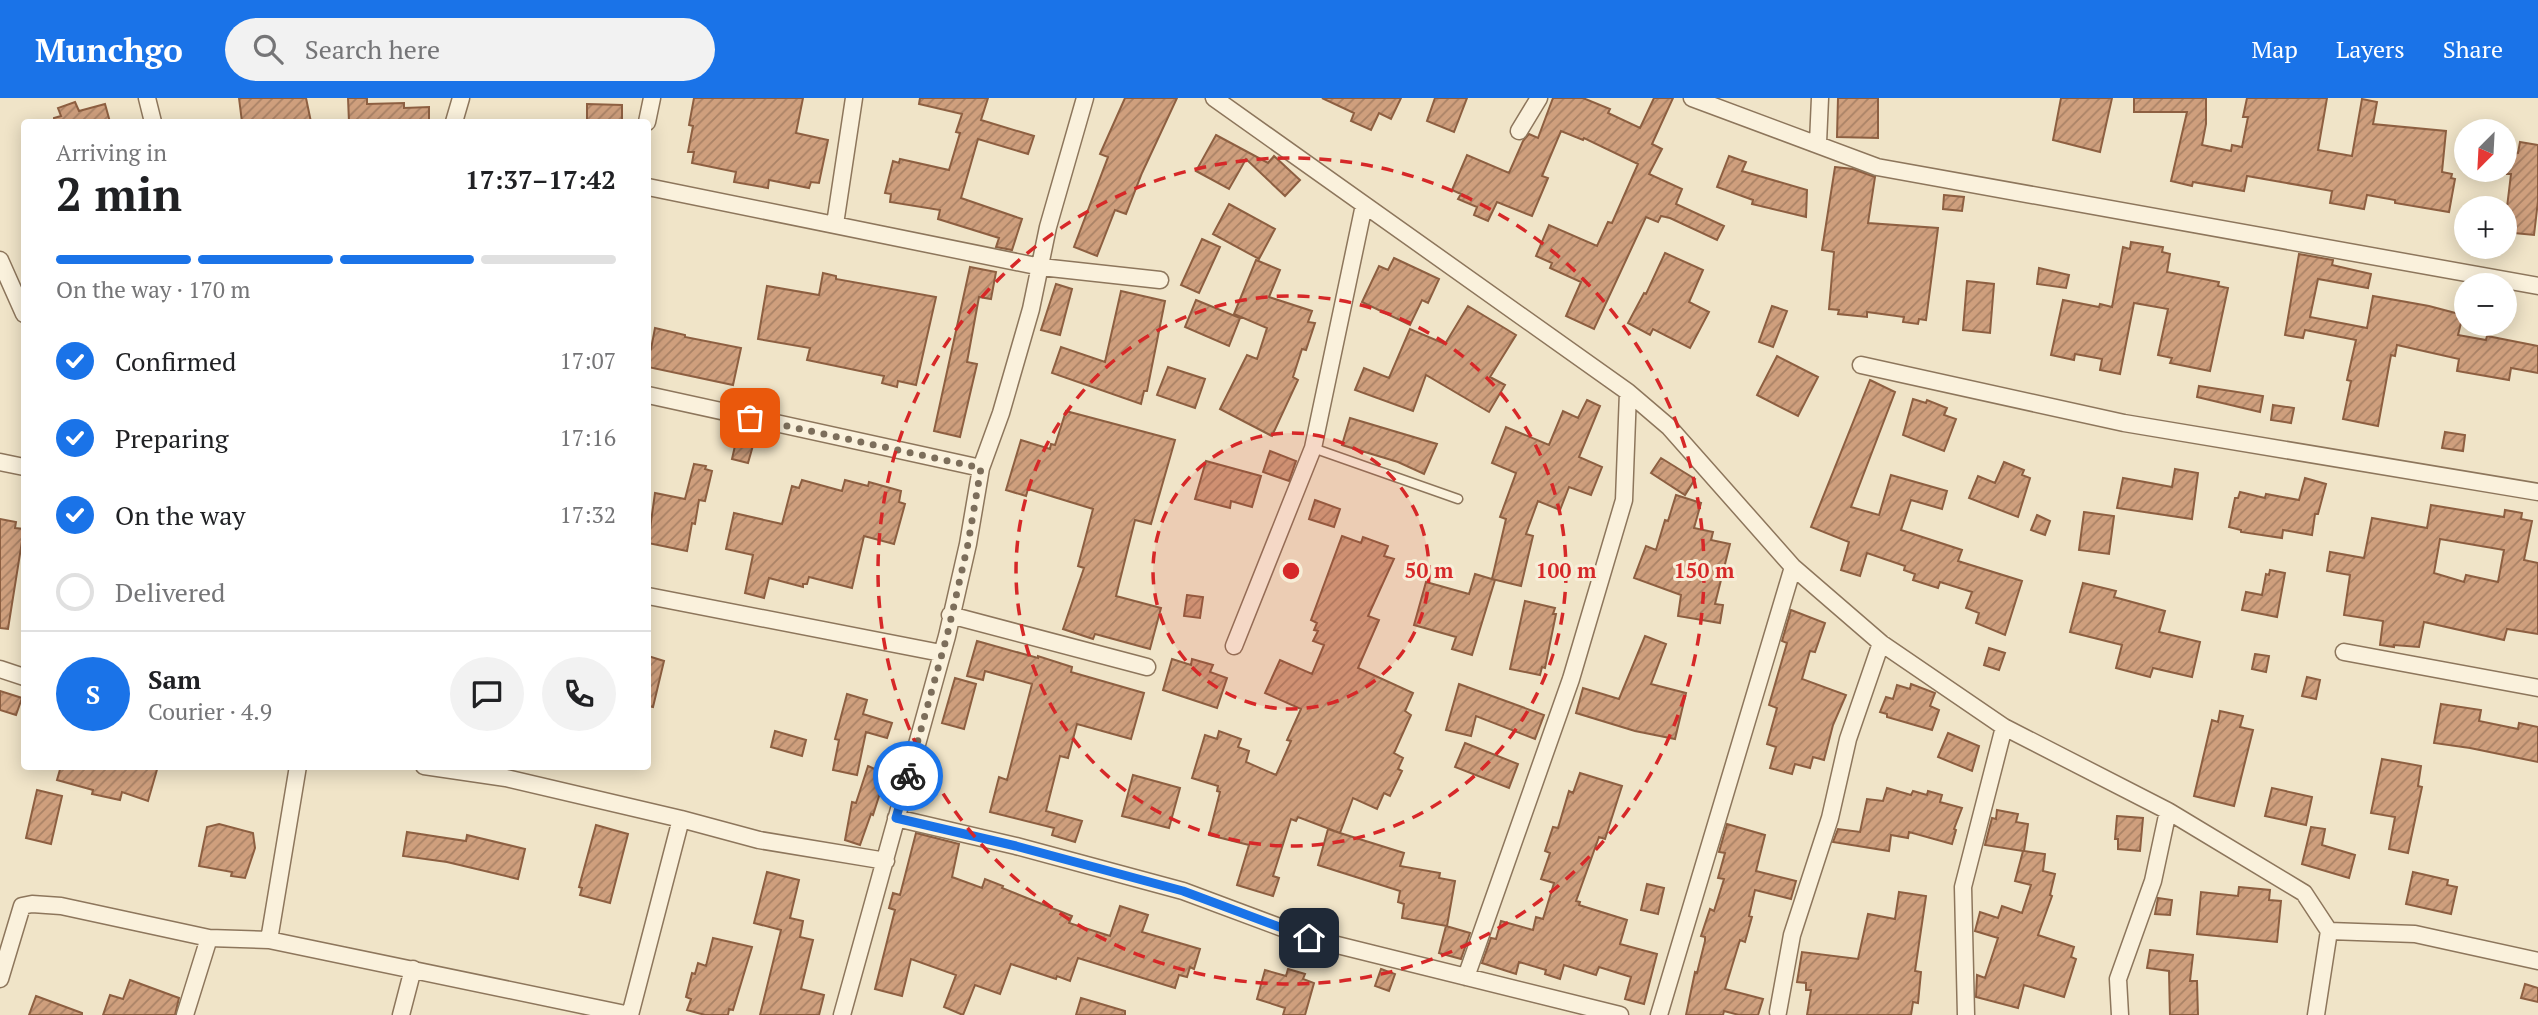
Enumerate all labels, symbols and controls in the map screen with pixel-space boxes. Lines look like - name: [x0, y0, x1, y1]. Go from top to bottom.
- search box: [225, 18, 715, 81]
- text: Munchgo: [35, 28, 183, 71]
- icon: search: [249, 30, 287, 68]
- text: Search here: [305, 32, 440, 66]
- text: Map: [2251, 33, 2298, 65]
- text: Layers: [2336, 33, 2405, 65]
- text: Share: [2443, 33, 2503, 65]
- north arrow: [2454, 119, 2516, 182]
- map controls: [2454, 119, 2517, 336]
- text: Arriving in: [56, 137, 167, 168]
- text: 17:37–17:42: [465, 162, 616, 196]
- text: 2 min: [56, 163, 182, 224]
- button: +: [2454, 196, 2517, 259]
- button: −: [2454, 273, 2517, 336]
- text: On the way · 170 m: [56, 274, 250, 305]
- icon: check: [56, 342, 94, 380]
- text: Confirmed: [115, 344, 236, 378]
- text: 17:07: [559, 345, 616, 376]
- pin: [720, 388, 780, 448]
- icon: bag: [731, 399, 769, 437]
- icon: check: [56, 419, 94, 457]
- text: Preparing: [115, 421, 228, 455]
- text: 17:16: [559, 422, 616, 453]
- icon: check: [56, 496, 94, 534]
- text: On the way: [115, 498, 246, 532]
- text: 17:32: [559, 499, 616, 530]
- text: 50 m: [1405, 556, 1454, 584]
- text: 100 m: [1536, 556, 1597, 584]
- text: 150 m: [1674, 556, 1735, 584]
- centre of rings: [1279, 559, 1303, 583]
- text: Delivered: [115, 575, 225, 609]
- button: chat: [450, 657, 524, 731]
- button: phone: [542, 657, 616, 731]
- text: Sam: [148, 662, 201, 696]
- text: S: [86, 677, 100, 711]
- text: Courier · 4.9: [148, 696, 272, 727]
- courier: [873, 741, 943, 811]
- icon: bike: [889, 757, 927, 795]
- pin: [1279, 908, 1339, 968]
- icon: home: [1290, 919, 1328, 957]

